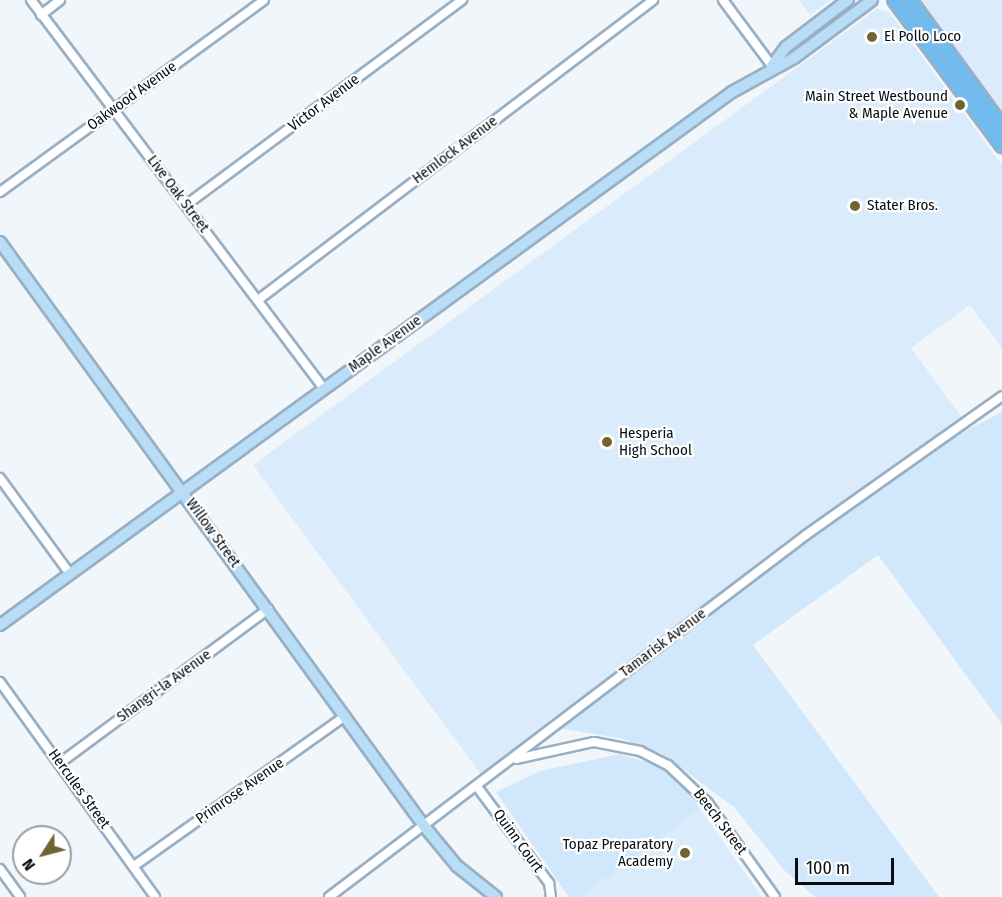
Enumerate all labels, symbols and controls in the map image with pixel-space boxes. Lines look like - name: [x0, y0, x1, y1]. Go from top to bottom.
- place label: El Pollo Loco: [884, 28, 961, 46]
- marker: El Pollo Loco: [865, 30, 879, 44]
- street label: Oakwood Avenue: [84, 58, 180, 134]
- street label: Victor Avenue: [285, 70, 363, 136]
- place label: Main Street Westbound & Maple Avenue: [805, 87, 948, 122]
- marker: Main Street Westbound & Maple Avenue: [953, 98, 967, 112]
- street label: Hemlock Avenue: [409, 112, 501, 188]
- street label: Live Oak Street: [143, 152, 213, 236]
- place label: Stater Bros.: [867, 197, 938, 215]
- marker: Stater Bros.: [848, 199, 862, 213]
- street label: Maple Avenue: [345, 311, 425, 377]
- place label: Hesperia High School: [619, 424, 692, 459]
- marker: Hesperia High School: [600, 435, 614, 449]
- street label: Willow Street: [182, 495, 244, 571]
- street label: Tamarisk Avenue: [616, 605, 710, 681]
- street label: Shangri-la Avenue: [113, 646, 215, 726]
- street label: Hercules Street: [44, 746, 114, 832]
- street label: Primrose Avenue: [193, 754, 287, 828]
- street label: Beech Street: [689, 786, 751, 858]
- street label: Quinn Court: [489, 806, 547, 876]
- north arrow: [12, 825, 72, 885]
- place label: Topaz Preparatory Academy: [563, 835, 673, 870]
- marker: Topaz Preparatory Academy: [678, 846, 692, 860]
- scale bar: [798, 846, 897, 884]
- text: N: [18, 855, 39, 874]
- text: 100 m: [806, 857, 850, 879]

